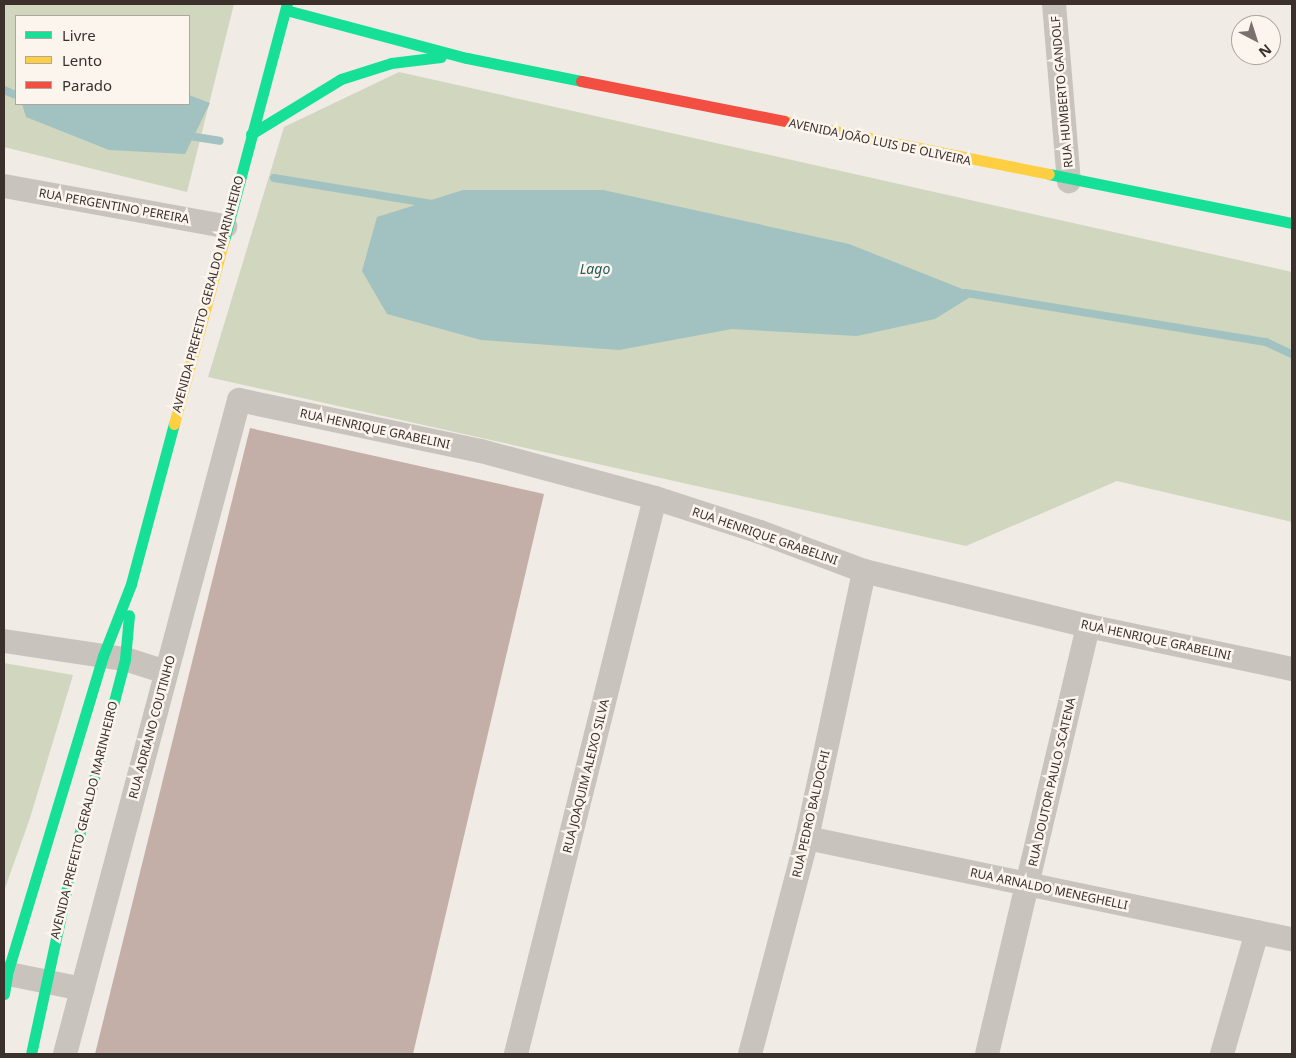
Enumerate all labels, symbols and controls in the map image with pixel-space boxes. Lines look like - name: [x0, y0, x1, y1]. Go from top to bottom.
- legend: [15, 15, 190, 105]
- street label: RUA HUMBERTO GANDOLF: [1048, 15, 1076, 169]
- north arrow: [1231, 15, 1281, 65]
- text: Livre: [62, 25, 96, 45]
- text: N: [1255, 40, 1276, 62]
- text: Lento: [62, 50, 102, 70]
- text: Parado: [62, 75, 112, 95]
- street label: AVENIDA JOÃO LUIS DE OLIVEIRA: [788, 116, 972, 168]
- street label: AVENIDA PREFEITO GERALDO MARINHEIRO: [169, 174, 247, 414]
- street label: RUA PERGENTINO PEREIRA: [38, 186, 190, 226]
- water label: Lago: [580, 261, 610, 277]
- street label: RUA HENRIQUE GRABELINI: [299, 406, 451, 452]
- street label: RUA HENRIQUE GRABELINI: [690, 504, 840, 568]
- street label: RUA HENRIQUE GRABELINI: [1080, 617, 1232, 663]
- street label: RUA ADRIANO COUTINHO: [126, 654, 178, 800]
- street label: RUA DOUTOR PAULO SCATENA: [1026, 696, 1078, 868]
- street label: RUA JOAQUIM ALEIXO SILVA: [560, 698, 612, 854]
- street label: AVENIDA PREFEITO GERALDO MARINHEIRO: [47, 700, 121, 940]
- street label: RUA PEDRO BALDOCHI: [789, 749, 833, 879]
- street label: RUA ARNALDO MENEGHELLI: [969, 865, 1129, 913]

